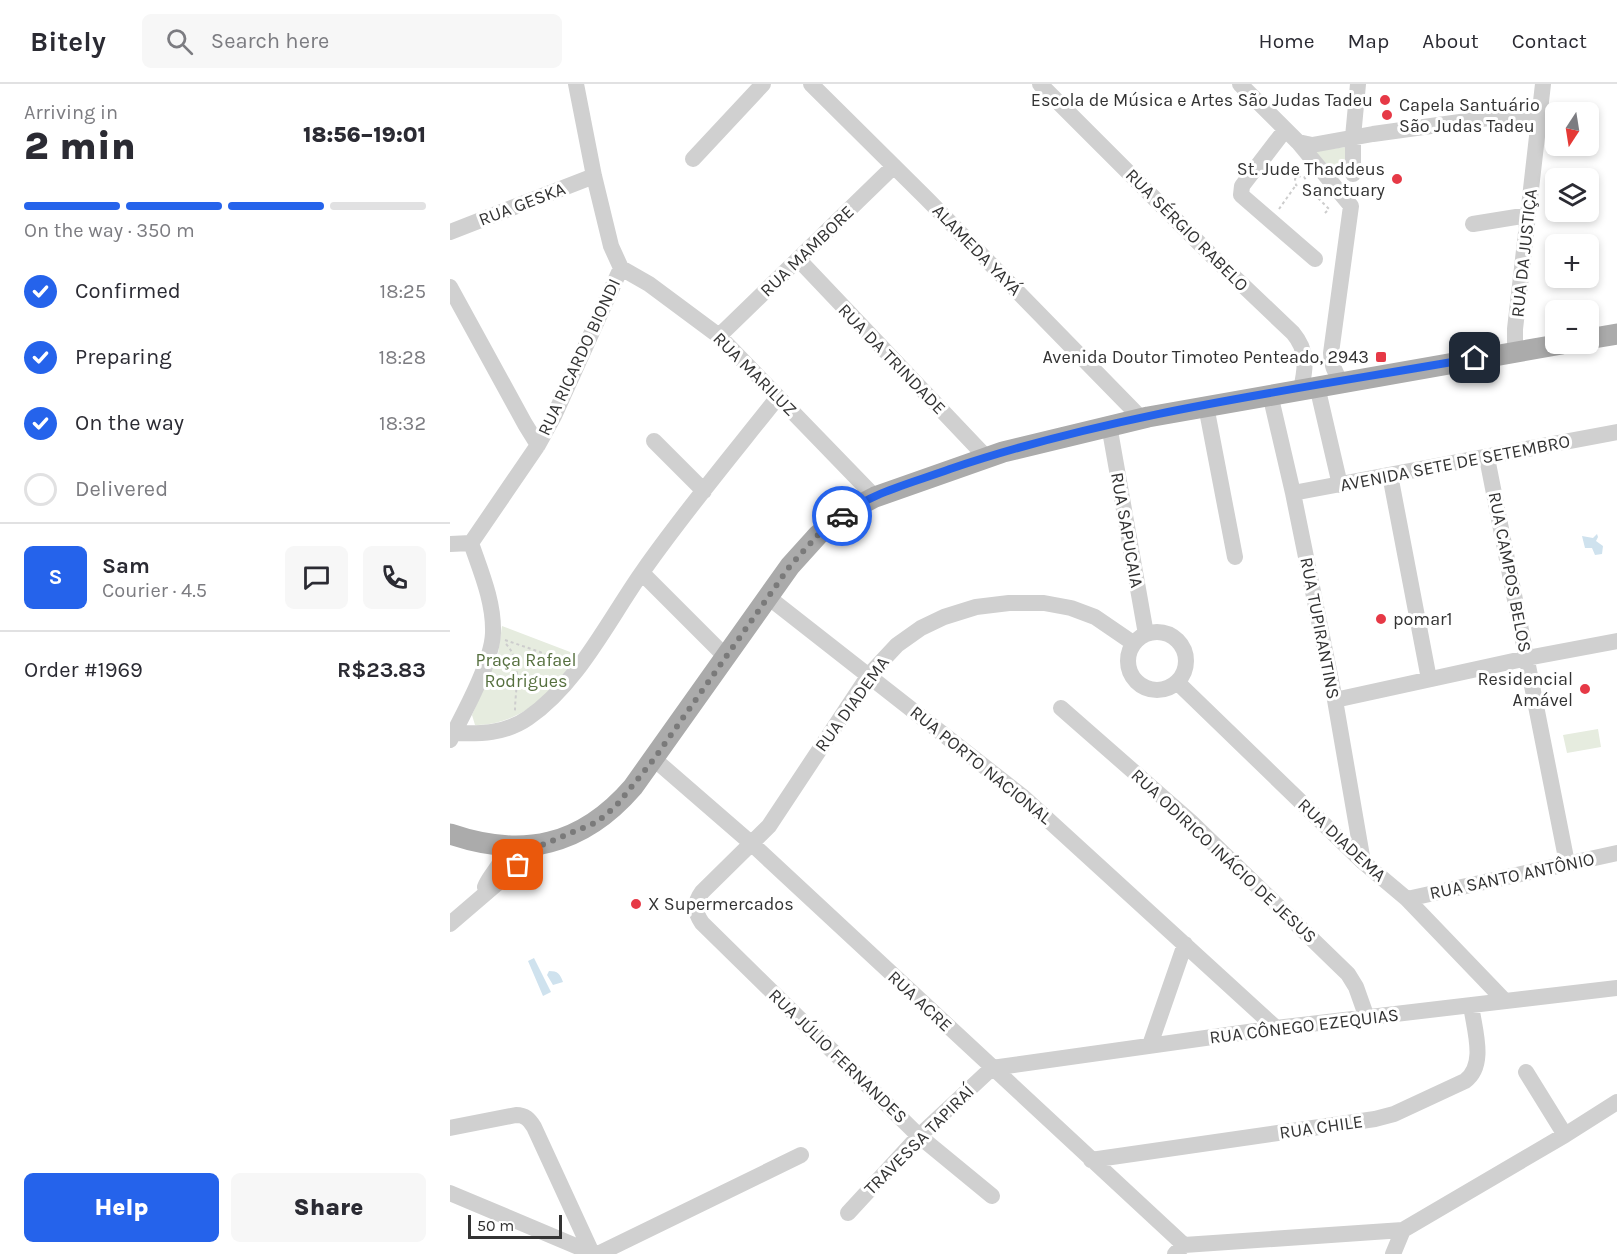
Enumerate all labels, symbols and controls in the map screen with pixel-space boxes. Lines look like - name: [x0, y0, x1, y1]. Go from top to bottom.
- search box: [142, 14, 562, 68]
- text: Bitely: [30, 25, 106, 58]
- icon: search: [163, 25, 196, 58]
- text: Search here: [211, 28, 329, 54]
- text: Home: [1259, 29, 1315, 53]
- text: Map: [1348, 29, 1389, 53]
- text: About: [1422, 29, 1479, 53]
- text: Contact: [1512, 29, 1587, 53]
- place label: Escola de Música e Artes São Judas Tadeu: [1031, 89, 1373, 111]
- marker: Escola de Música e Artes São Judas Tadeu: [1378, 93, 1392, 107]
- place label: Capela Santuário São Judas Tadeu: [1399, 94, 1540, 137]
- text: Arriving in: [24, 101, 118, 124]
- north arrow: [1545, 102, 1599, 156]
- map controls: [1545, 102, 1599, 354]
- marker: Capela Santuário São Judas Tadeu: [1380, 108, 1394, 122]
- text: 18:56–19:01: [303, 122, 426, 148]
- text: 2 min: [24, 123, 136, 169]
- place label: St. Jude Thaddeus Sanctuary: [1237, 158, 1386, 201]
- street label: RUA SÉRGIO RABELO: [1121, 163, 1254, 296]
- button: layers: [1545, 168, 1599, 222]
- marker: St. Jude Thaddeus Sanctuary: [1390, 172, 1404, 186]
- street label: RUA GESKA: [475, 177, 569, 231]
- street label: RUA DA JUSTIÇA: [1506, 188, 1542, 318]
- street label: ALAMEDA YAYÁ: [928, 199, 1027, 300]
- street label: RUA MAMBORE: [755, 201, 859, 301]
- text: On the way · 350 m: [24, 219, 195, 242]
- button: +: [1545, 234, 1599, 288]
- icon: check: [24, 275, 57, 308]
- street label: RUA RICARDO BIONDI: [533, 275, 625, 439]
- text: Confirmed: [75, 278, 181, 304]
- text: 18:25: [380, 280, 426, 303]
- street label: RUA DA TRINDADE: [834, 299, 950, 419]
- button: −: [1545, 300, 1599, 354]
- street label: RUA MARILUZ: [708, 327, 802, 421]
- pin: [1449, 332, 1500, 383]
- icon: check: [24, 341, 57, 374]
- icon: home: [1458, 341, 1491, 374]
- text: Preparing: [75, 344, 172, 370]
- text: 18:28: [379, 346, 426, 369]
- place label: Avenida Doutor Timoteo Penteado, 2943: [1042, 346, 1369, 368]
- marker: Avenida Doutor Timoteo Penteado, 2943: [1374, 350, 1388, 364]
- icon: check: [24, 407, 57, 440]
- text: On the way: [75, 410, 184, 436]
- text: 18:32: [379, 412, 426, 435]
- street label: AVENIDA SETE DE SETEMBRO: [1338, 430, 1572, 496]
- street label: RUA SAPUCAIA: [1106, 470, 1148, 590]
- text: Delivered: [75, 476, 168, 502]
- courier: [812, 486, 872, 546]
- street label: RUA CAMPOS BELOS: [1484, 490, 1536, 654]
- icon: car: [826, 500, 859, 533]
- button: chat: [285, 546, 348, 609]
- button: phone: [363, 546, 426, 609]
- text: Sam: [102, 553, 150, 579]
- street label: RUA TUPIRANTINS: [1295, 555, 1345, 701]
- text: S: [48, 564, 63, 590]
- text: Courier · 4.5: [102, 579, 207, 602]
- place label: pomar1: [1393, 608, 1453, 630]
- marker: pomar1: [1374, 612, 1388, 626]
- park label: Praça Rafael Rodrigues: [475, 649, 577, 692]
- street label: RUA DIADEMA: [810, 652, 894, 756]
- text: Order #1969: [24, 657, 143, 683]
- text: R$23.83: [337, 657, 426, 683]
- place label: Residencial Amável: [1478, 668, 1573, 711]
- marker: Residencial Amável: [1578, 682, 1592, 696]
- street label: RUA PORTO NACIONAL: [906, 701, 1057, 829]
- street label: RUA ODIRICO INÁCIO DE JESUS: [1127, 763, 1322, 948]
- street label: RUA DIADEMA: [1293, 794, 1391, 886]
- pin: [492, 839, 543, 890]
- icon: bag: [501, 848, 534, 881]
- street label: RUA SANTO ANTÔNIO: [1428, 848, 1596, 904]
- place label: X Supermercados: [648, 893, 794, 915]
- marker: X Supermercados: [629, 897, 643, 911]
- street label: RUA ACRE: [883, 966, 957, 1036]
- street label: RUA JÚLIO FERNANDES: [764, 983, 913, 1128]
- street label: RUA CÔNEGO EZEQUIAS: [1208, 1003, 1400, 1049]
- street label: TRAVESSA TAPIRAÍ: [859, 1079, 979, 1200]
- street label: RUA CHILE: [1278, 1110, 1364, 1144]
- button: Help: [24, 1173, 219, 1242]
- button: Share: [231, 1173, 426, 1242]
- scale bar: [468, 1212, 562, 1240]
- text: 50 m: [477, 1216, 514, 1235]

